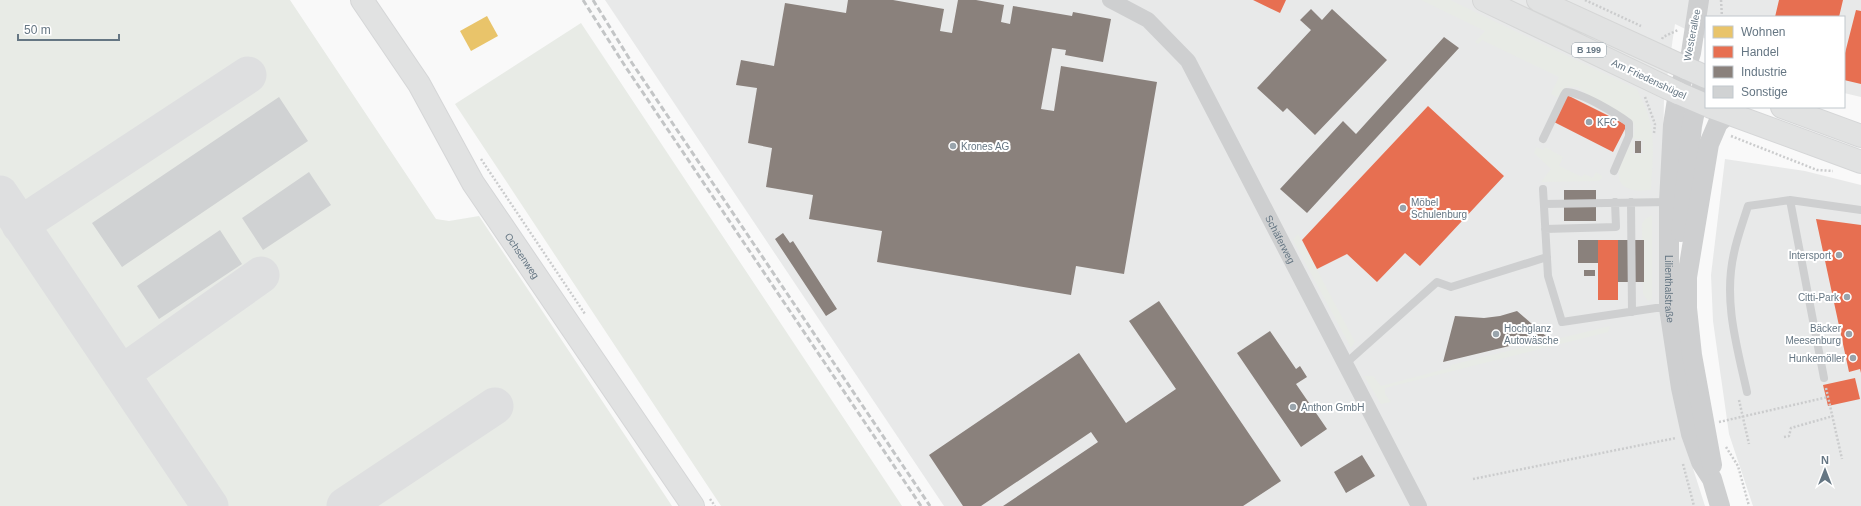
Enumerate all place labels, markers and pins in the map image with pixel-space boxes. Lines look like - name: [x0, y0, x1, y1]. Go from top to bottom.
- marker: KFC: [1584, 117, 1594, 127]
- place label: KFC: [1597, 117, 1617, 128]
- marker: Krones AG: [948, 141, 958, 151]
- place label: Krones AG: [961, 141, 1010, 152]
- place label: Möbel Schulenburg: [1411, 197, 1467, 220]
- marker: Möbel Schulenburg: [1398, 203, 1408, 213]
- place label: Intersport: [1789, 250, 1831, 261]
- marker: Intersport: [1834, 250, 1844, 260]
- place label: Citti-Park: [1798, 292, 1840, 303]
- marker: Citti-Park: [1842, 292, 1852, 302]
- place label: Hochglanz Autowäsche: [1504, 323, 1559, 346]
- place label: Bäcker Meesenburg: [1785, 323, 1842, 346]
- marker: Hochglanz Autowäsche: [1491, 329, 1501, 339]
- marker: Bäcker Meesenburg: [1844, 329, 1854, 339]
- place label: Hunkemöller: [1789, 353, 1846, 364]
- marker: Hunkemöller: [1848, 353, 1858, 363]
- marker: Anthon GmbH: [1288, 402, 1298, 412]
- place label: Anthon GmbH: [1301, 402, 1364, 413]

